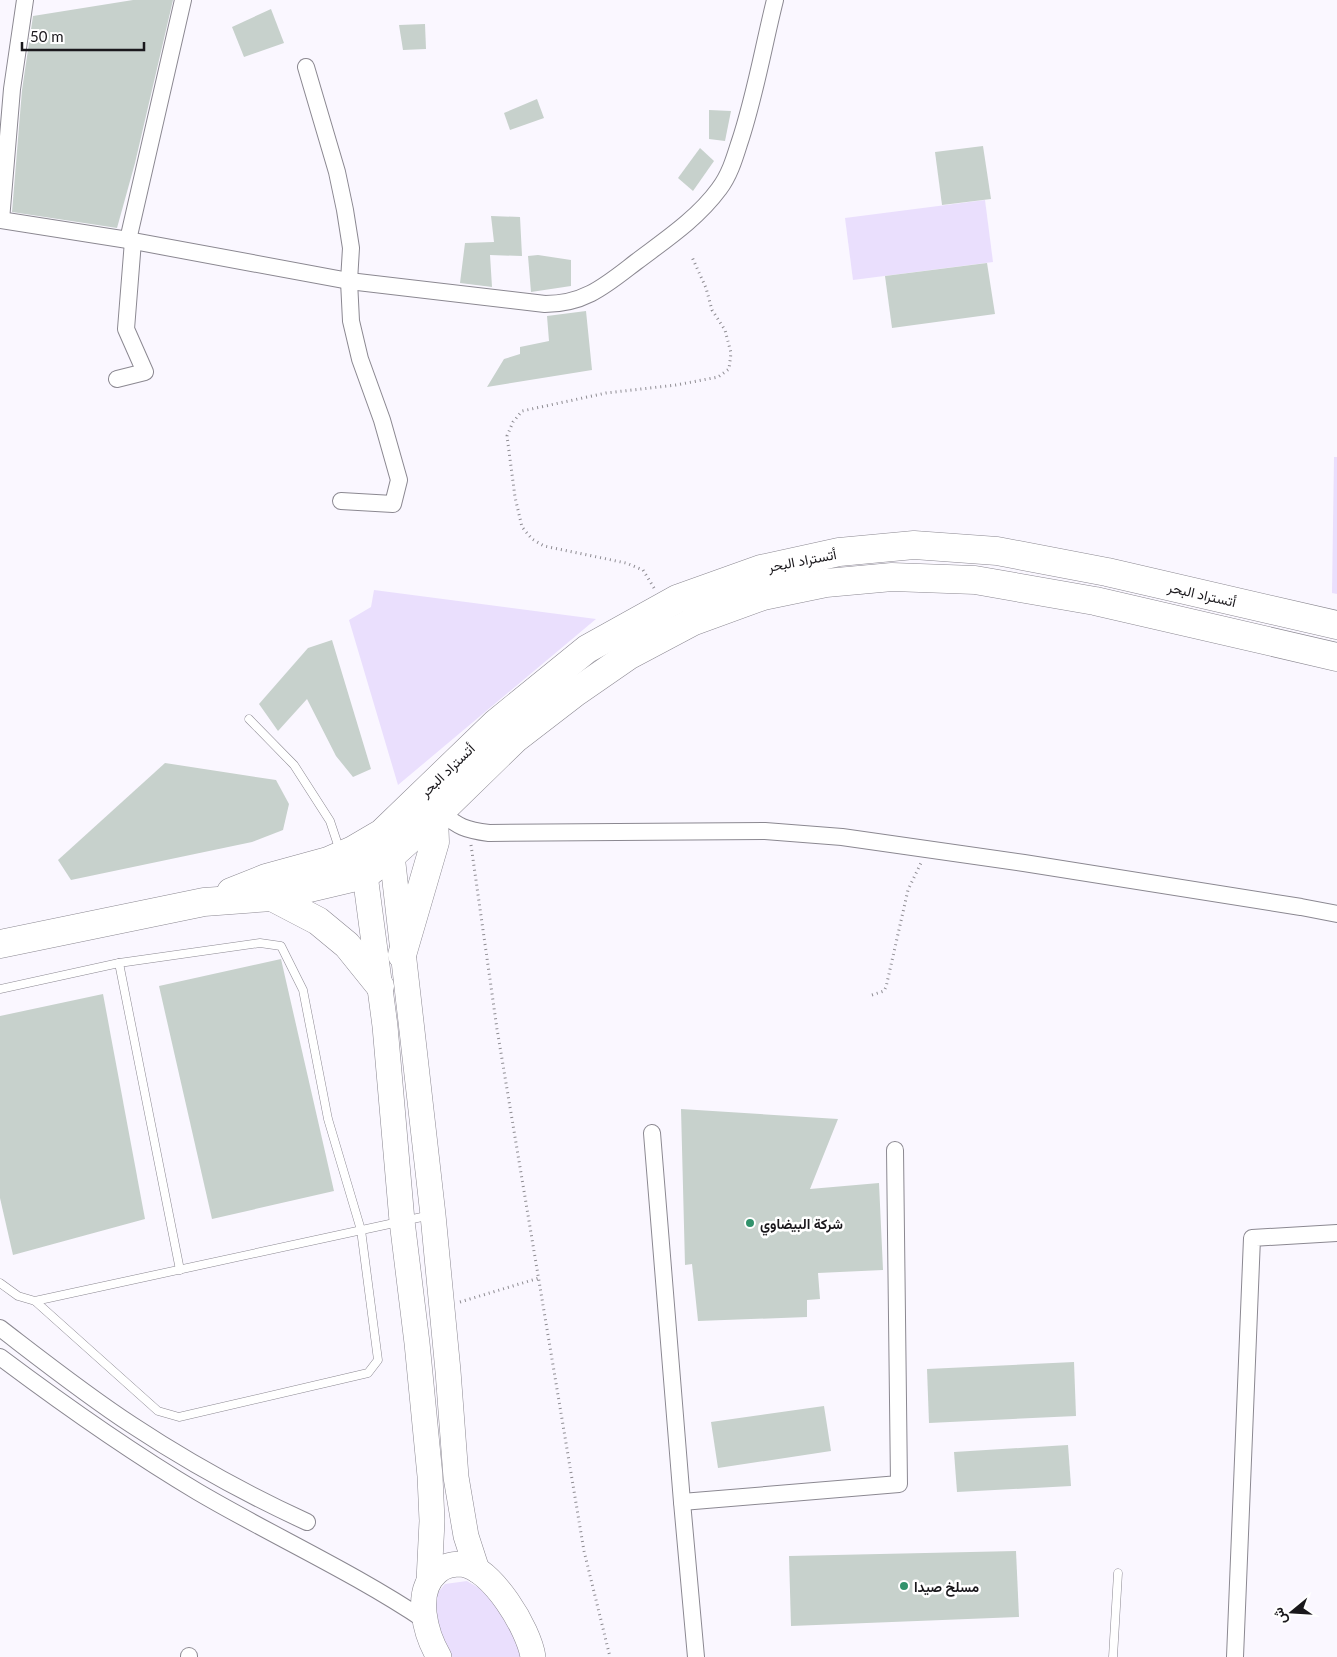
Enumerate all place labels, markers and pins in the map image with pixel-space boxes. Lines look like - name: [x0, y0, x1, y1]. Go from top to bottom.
- place label: شركة البيضاوي: [760, 1215, 843, 1236]
- marker: شركة البيضاوي: [744, 1217, 756, 1229]
- place label: مسلخ صيدا: [914, 1578, 980, 1597]
- marker: مسلخ صيدا: [898, 1580, 910, 1592]

